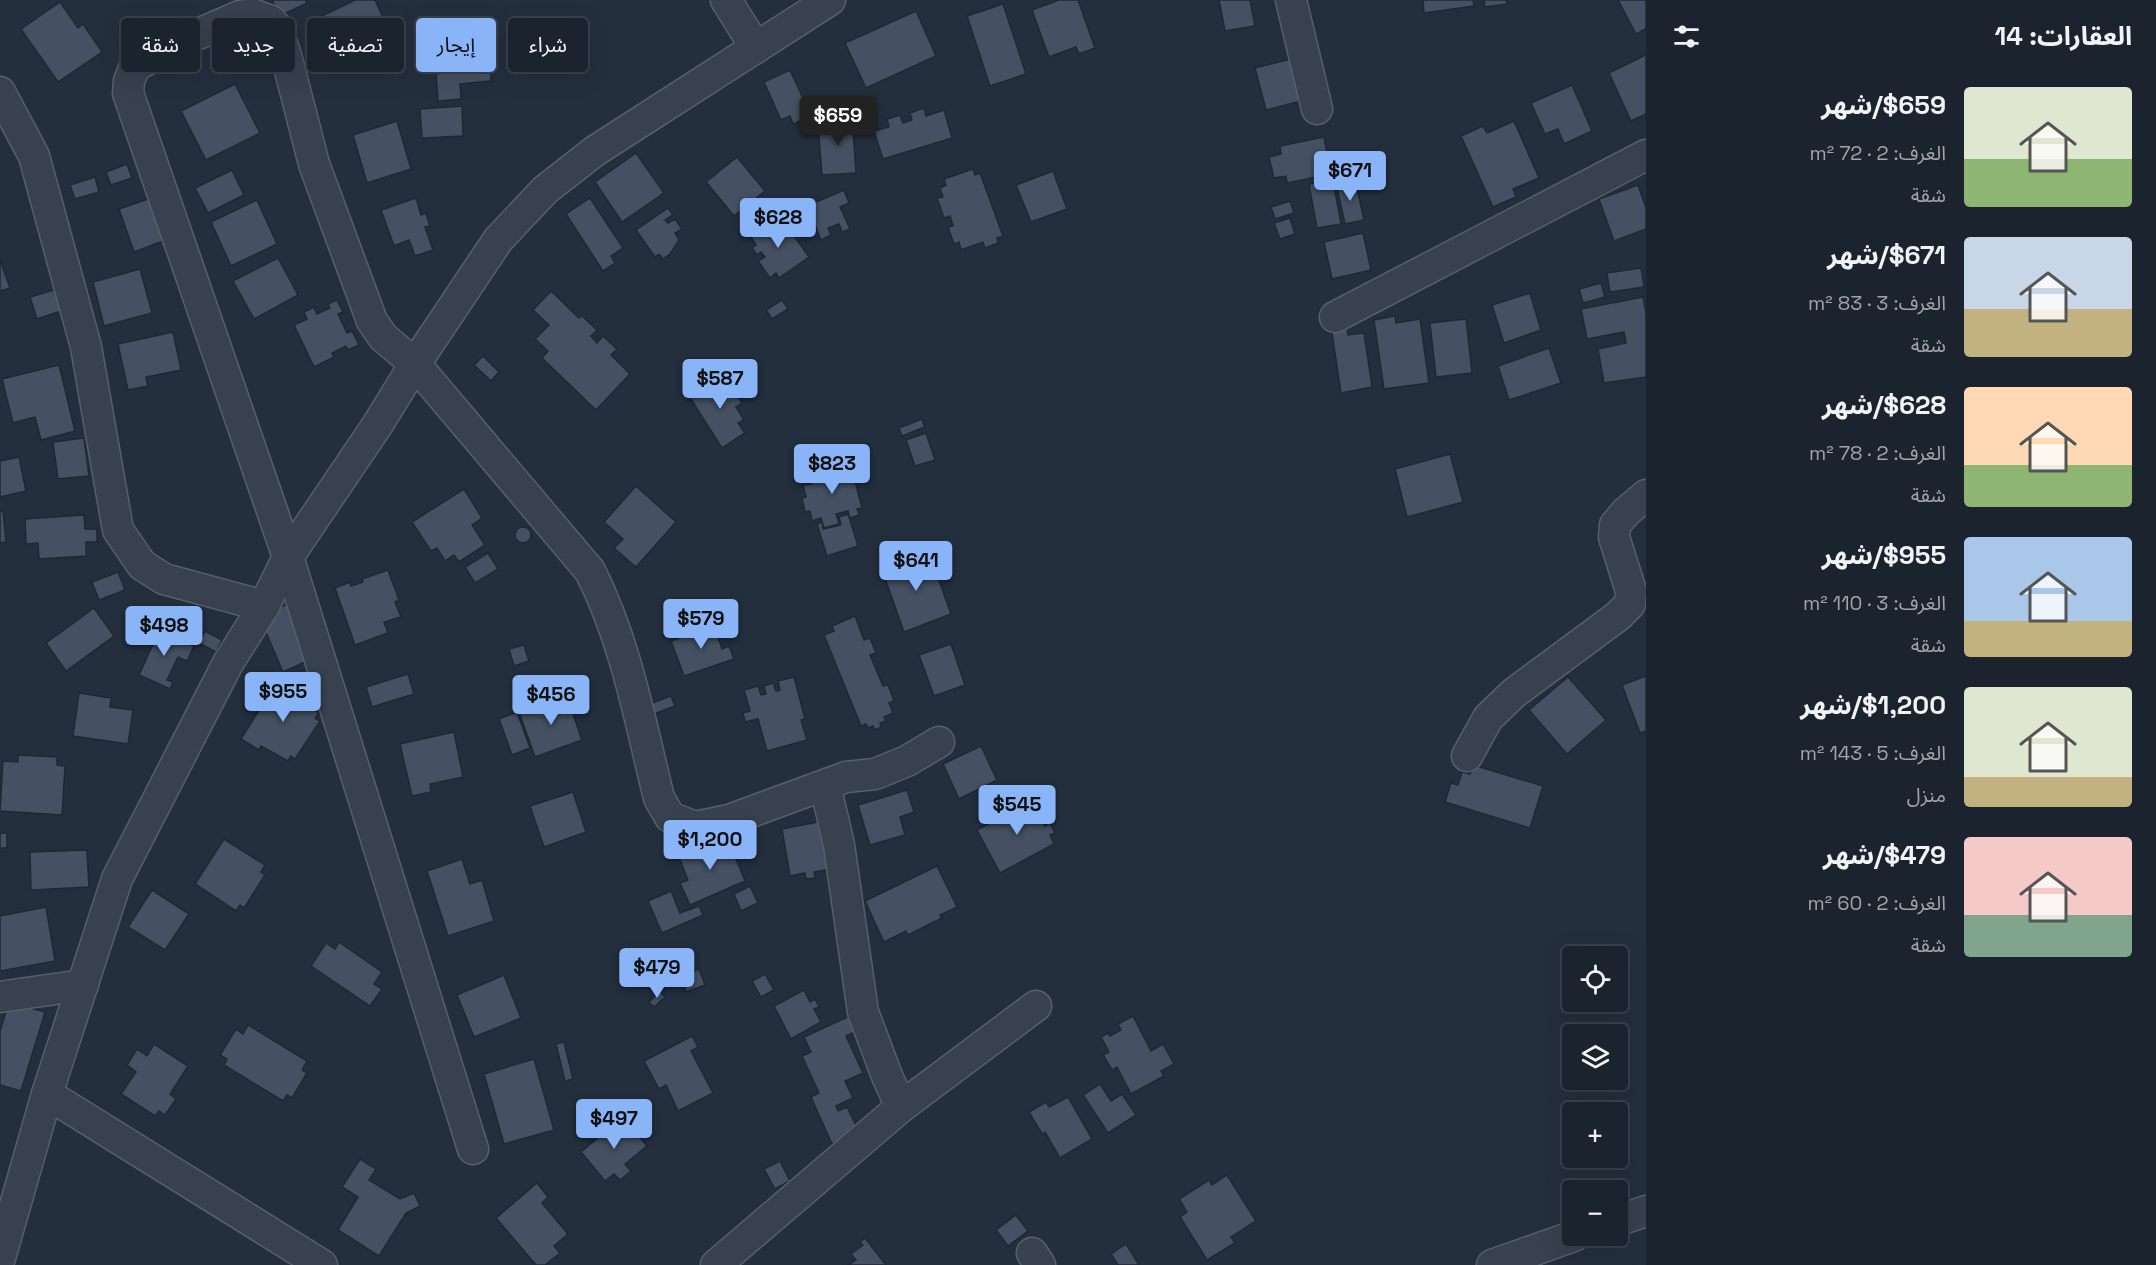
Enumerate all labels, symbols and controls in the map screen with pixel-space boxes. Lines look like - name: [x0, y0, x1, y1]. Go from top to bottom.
- chip: شقة: [121, 18, 200, 72]
- chip: جديد: [212, 18, 295, 72]
- chip: تصفية: [307, 18, 404, 72]
- chip: إيجار: [416, 18, 496, 72]
- chip: شراء: [508, 18, 588, 72]
- text: العقارات: 14: [1994, 19, 2132, 53]
- icon: filters: [1670, 20, 1703, 53]
- text: $659/شهر: [1821, 88, 1946, 122]
- pin: $659: [802, 96, 874, 147]
- text: $659: [814, 102, 862, 128]
- icon: home: [2012, 111, 2084, 183]
- text: الغرف: 2 · 72 m²: [1810, 140, 1946, 166]
- pin: $671: [1314, 151, 1386, 202]
- text: $671: [1328, 157, 1372, 183]
- text: شقة: [1911, 182, 1946, 208]
- pin: $628: [742, 198, 814, 249]
- text: $628: [754, 204, 802, 230]
- text: $671/شهر: [1827, 238, 1946, 272]
- icon: home: [2012, 261, 2084, 333]
- text: الغرف: 3 · 83 m²: [1808, 290, 1946, 316]
- text: شقة: [1911, 332, 1946, 358]
- pin: $587: [684, 359, 756, 410]
- text: $587: [697, 365, 744, 391]
- text: $628/شهر: [1822, 388, 1946, 422]
- icon: home: [2012, 411, 2084, 483]
- text: الغرف: 2 · 78 m²: [1809, 440, 1946, 466]
- pin: $823: [796, 444, 868, 495]
- text: $823: [808, 450, 856, 476]
- text: شقة: [1911, 482, 1946, 508]
- text: $955/شهر: [1822, 538, 1946, 572]
- pin: $641: [880, 541, 952, 592]
- text: $641: [893, 547, 939, 573]
- icon: home: [2012, 561, 2084, 633]
- text: الغرف: 3 · 110 m²: [1803, 590, 1946, 616]
- pin: $579: [665, 599, 737, 650]
- text: $579: [677, 605, 725, 631]
- pin: $498: [128, 606, 200, 657]
- text: $498: [139, 612, 189, 638]
- text: شقة: [1911, 632, 1946, 658]
- pin: $955: [247, 672, 319, 723]
- pin: $456: [515, 675, 587, 726]
- text: $955: [259, 678, 307, 704]
- text: $456: [526, 681, 576, 707]
- text: $1,200/شهر: [1800, 688, 1946, 722]
- icon: home: [2012, 711, 2084, 783]
- text: الغرف: 5 · 143 m²: [1800, 740, 1946, 766]
- text: منزل: [1907, 782, 1946, 808]
- pin: $545: [981, 785, 1053, 836]
- text: $545: [993, 791, 1041, 817]
- pin: $1,200: [661, 820, 759, 871]
- text: $1,200: [678, 826, 742, 852]
- text: $479/شهر: [1823, 838, 1946, 872]
- icon: home: [2012, 861, 2084, 933]
- text: الغرف: 2 · 60 m²: [1808, 890, 1946, 916]
- text: شقة: [1911, 932, 1946, 958]
- map controls: [1562, 946, 1628, 1246]
- button: locate: [1562, 946, 1628, 1012]
- pin: $479: [621, 948, 693, 999]
- text: $479: [633, 954, 681, 980]
- button: layers: [1562, 1024, 1628, 1090]
- pin: $497: [578, 1099, 650, 1150]
- button: +: [1562, 1102, 1628, 1168]
- text: $497: [590, 1105, 638, 1131]
- button: −: [1562, 1180, 1628, 1246]

